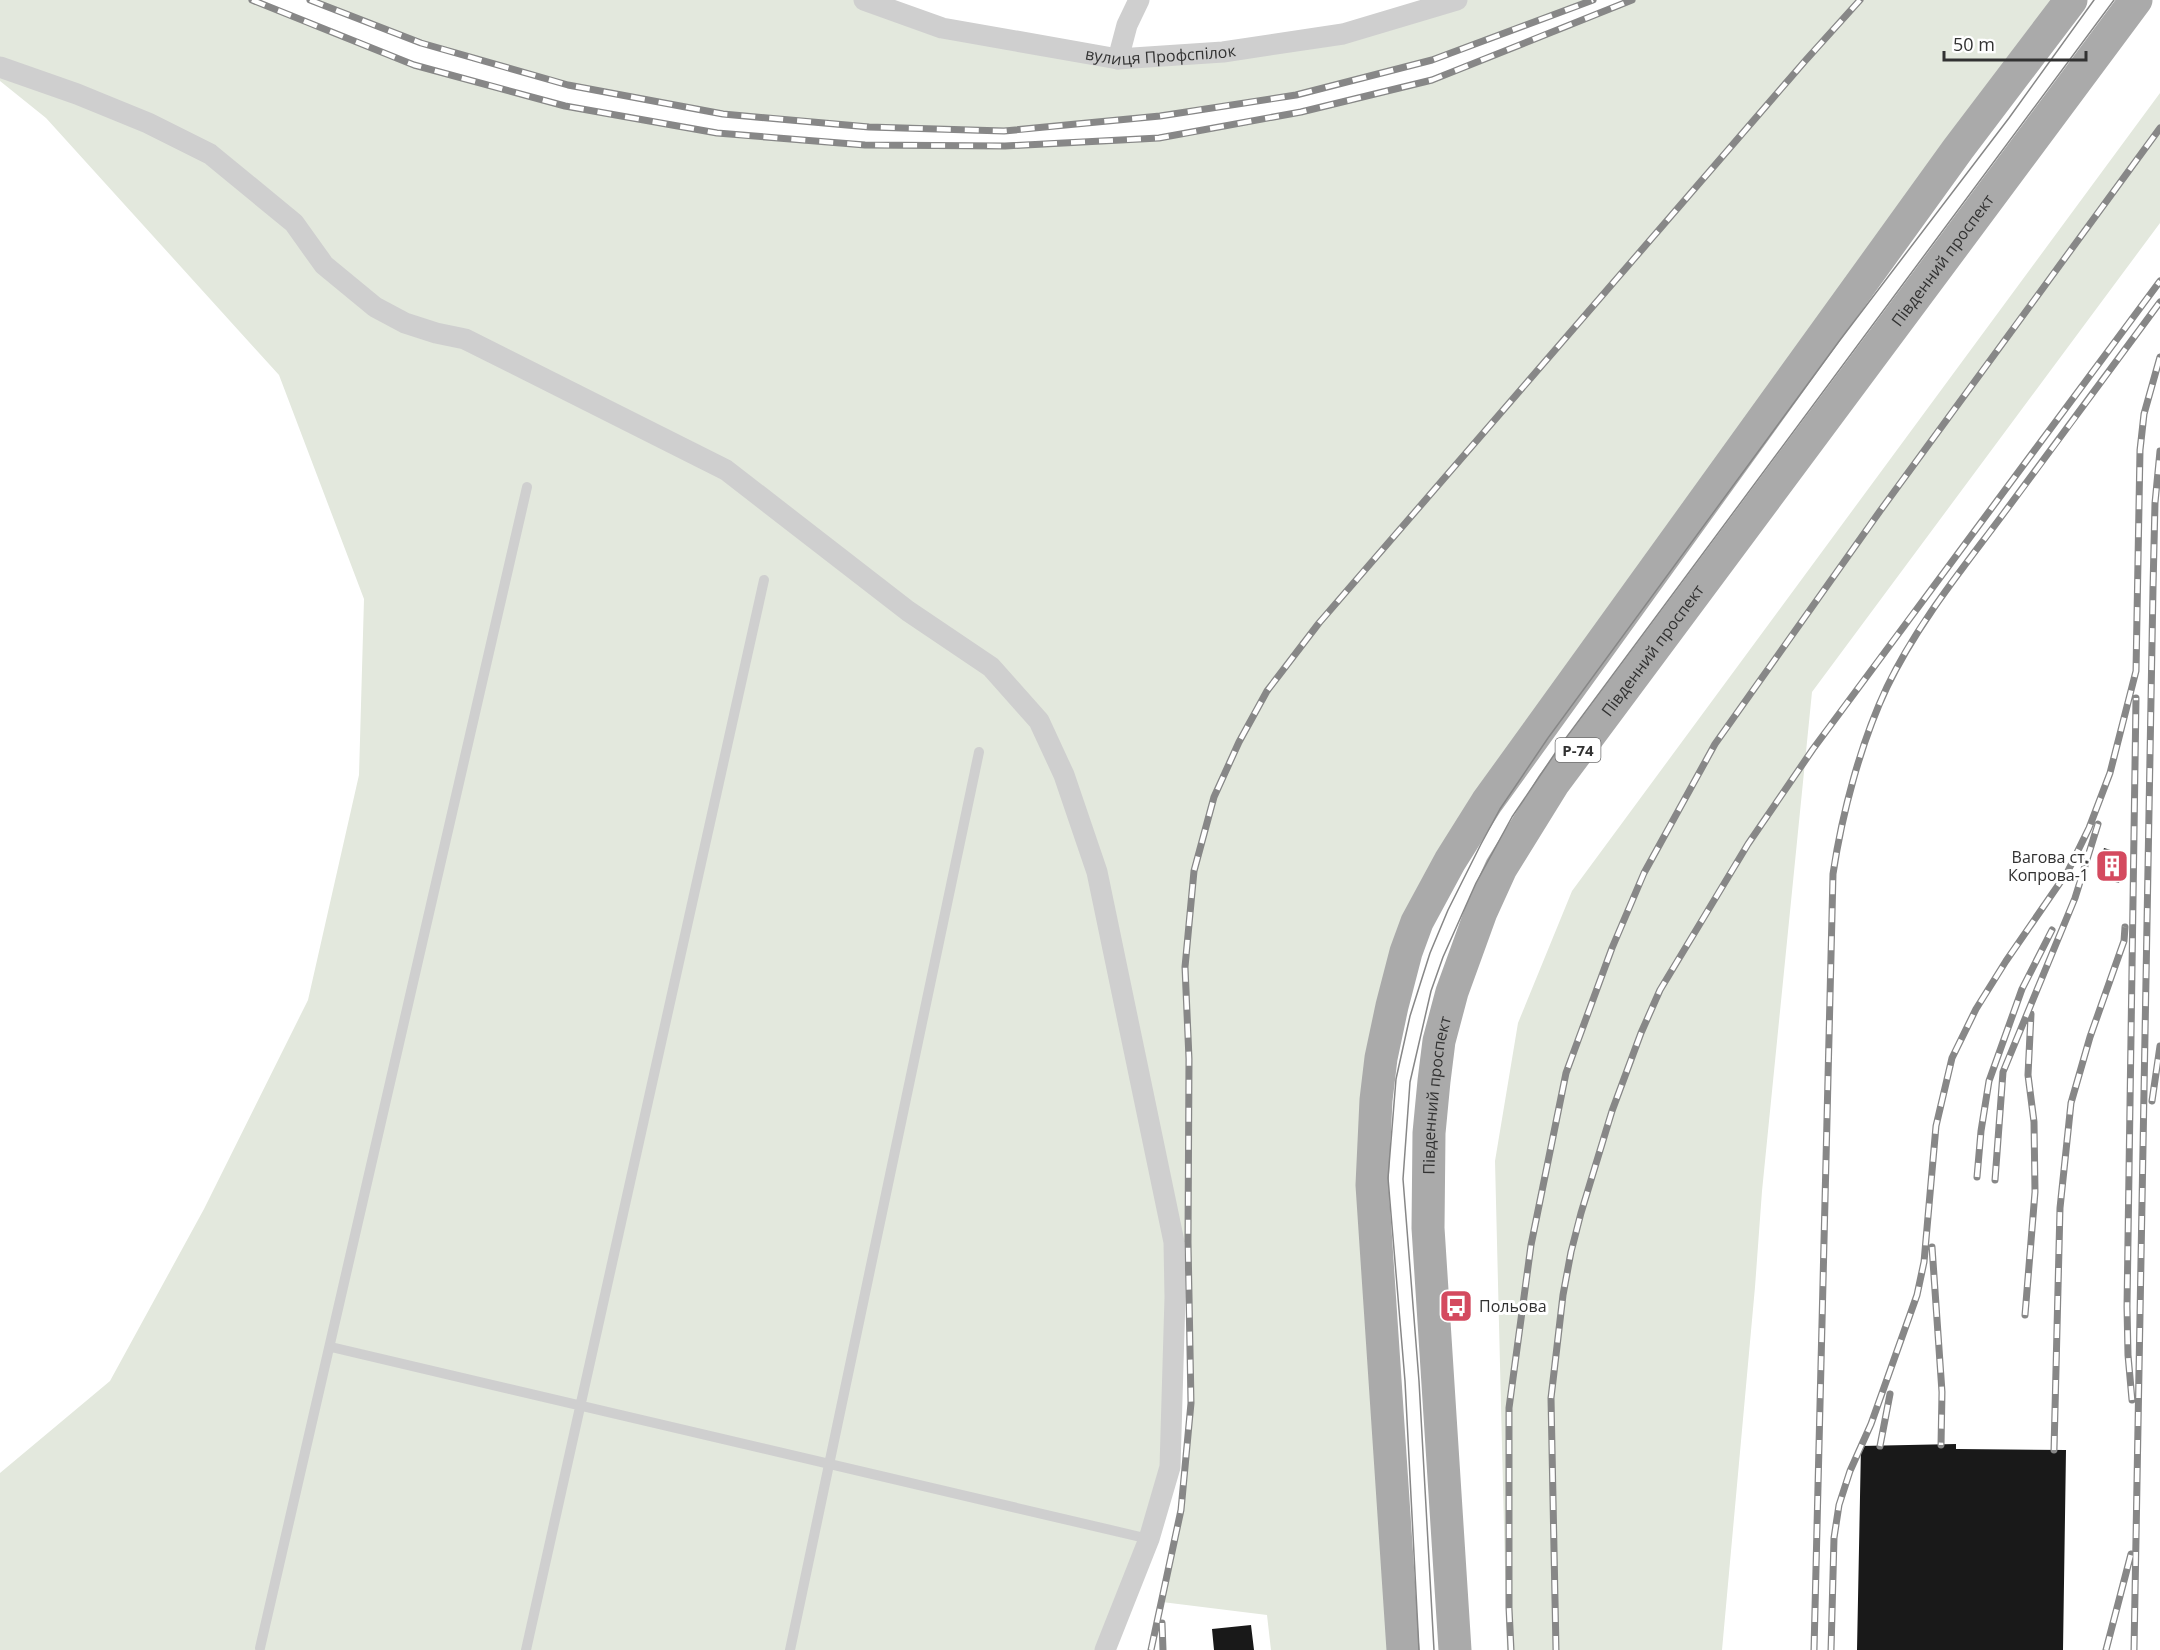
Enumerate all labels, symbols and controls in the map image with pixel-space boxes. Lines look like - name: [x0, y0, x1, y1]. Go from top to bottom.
- scale bar: [1944, 24, 2086, 62]
- text: 50 m: [1953, 32, 1995, 56]
- street label: вулиця Профспілок: [1084, 39, 1238, 70]
- street label: Південний проспект: [1886, 189, 1999, 331]
- street label: Південний проспект: [1596, 579, 1709, 721]
- road number: Р-74: [1556, 738, 1600, 762]
- place label: Вагова ст. Копрова-1: [2008, 846, 2089, 886]
- building icon: Вагова ст. Копрова-1: [2094, 848, 2130, 884]
- street label: Південний проспект: [1418, 1013, 1456, 1175]
- bus stop icon: Польова: [1438, 1288, 1474, 1324]
- place label: Польова: [1479, 1295, 1547, 1317]

